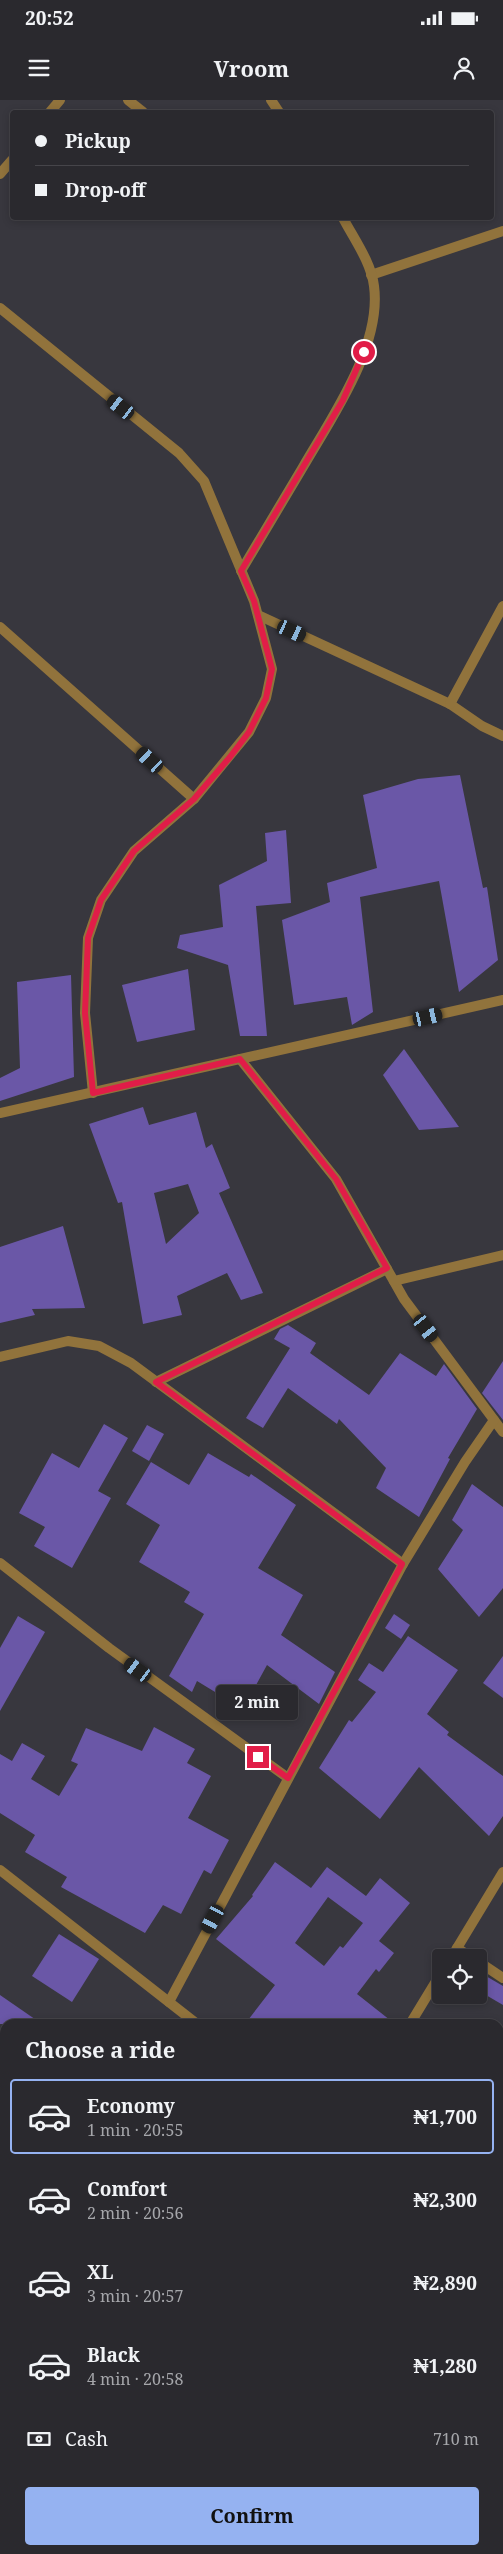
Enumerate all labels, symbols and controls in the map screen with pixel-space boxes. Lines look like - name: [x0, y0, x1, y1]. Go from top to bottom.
- text: 20:52: [25, 5, 74, 31]
- text: Vroom: [214, 53, 289, 83]
- icon: menu: [25, 54, 53, 82]
- icon: person: [450, 54, 478, 82]
- text: Pickup: [65, 128, 131, 154]
- text: Drop-off: [65, 177, 145, 203]
- route start: [353, 341, 375, 363]
- car: [104, 392, 137, 422]
- car: [275, 618, 308, 644]
- car: [133, 744, 166, 776]
- car: [411, 1006, 444, 1028]
- car: [410, 1312, 441, 1344]
- car: [121, 1655, 154, 1685]
- callout: 2 min: [217, 1684, 299, 1720]
- text: 2 min: [234, 1691, 280, 1713]
- route end: [247, 1746, 269, 1768]
- car: [199, 1902, 226, 1936]
- map controls: [432, 1949, 487, 2004]
- button: locate: [432, 1949, 487, 2004]
- text: Choose a ride: [25, 2034, 175, 2064]
- text: Economy: [87, 2093, 175, 2119]
- icon: car: [27, 2094, 72, 2139]
- text: ₦1,700: [414, 2104, 477, 2130]
- text: 1 min · 20:55: [87, 2119, 183, 2141]
- text: Comfort: [87, 2176, 167, 2202]
- icon: car: [27, 2177, 72, 2222]
- text: ₦2,300: [414, 2187, 477, 2213]
- text: 2 min · 20:56: [87, 2202, 183, 2224]
- text: XL: [87, 2259, 113, 2285]
- icon: car: [27, 2260, 72, 2305]
- text: ₦2,890: [414, 2270, 477, 2296]
- text: 3 min · 20:57: [87, 2285, 183, 2307]
- text: Black: [87, 2342, 140, 2368]
- icon: car: [27, 2343, 72, 2388]
- text: ₦1,280: [414, 2353, 477, 2379]
- text: 4 min · 20:58: [87, 2368, 183, 2390]
- icon: cash: [25, 2425, 53, 2453]
- text: Cash: [65, 2426, 108, 2452]
- text: 710 m: [433, 2428, 479, 2450]
- button: Confirm: [25, 2487, 479, 2545]

